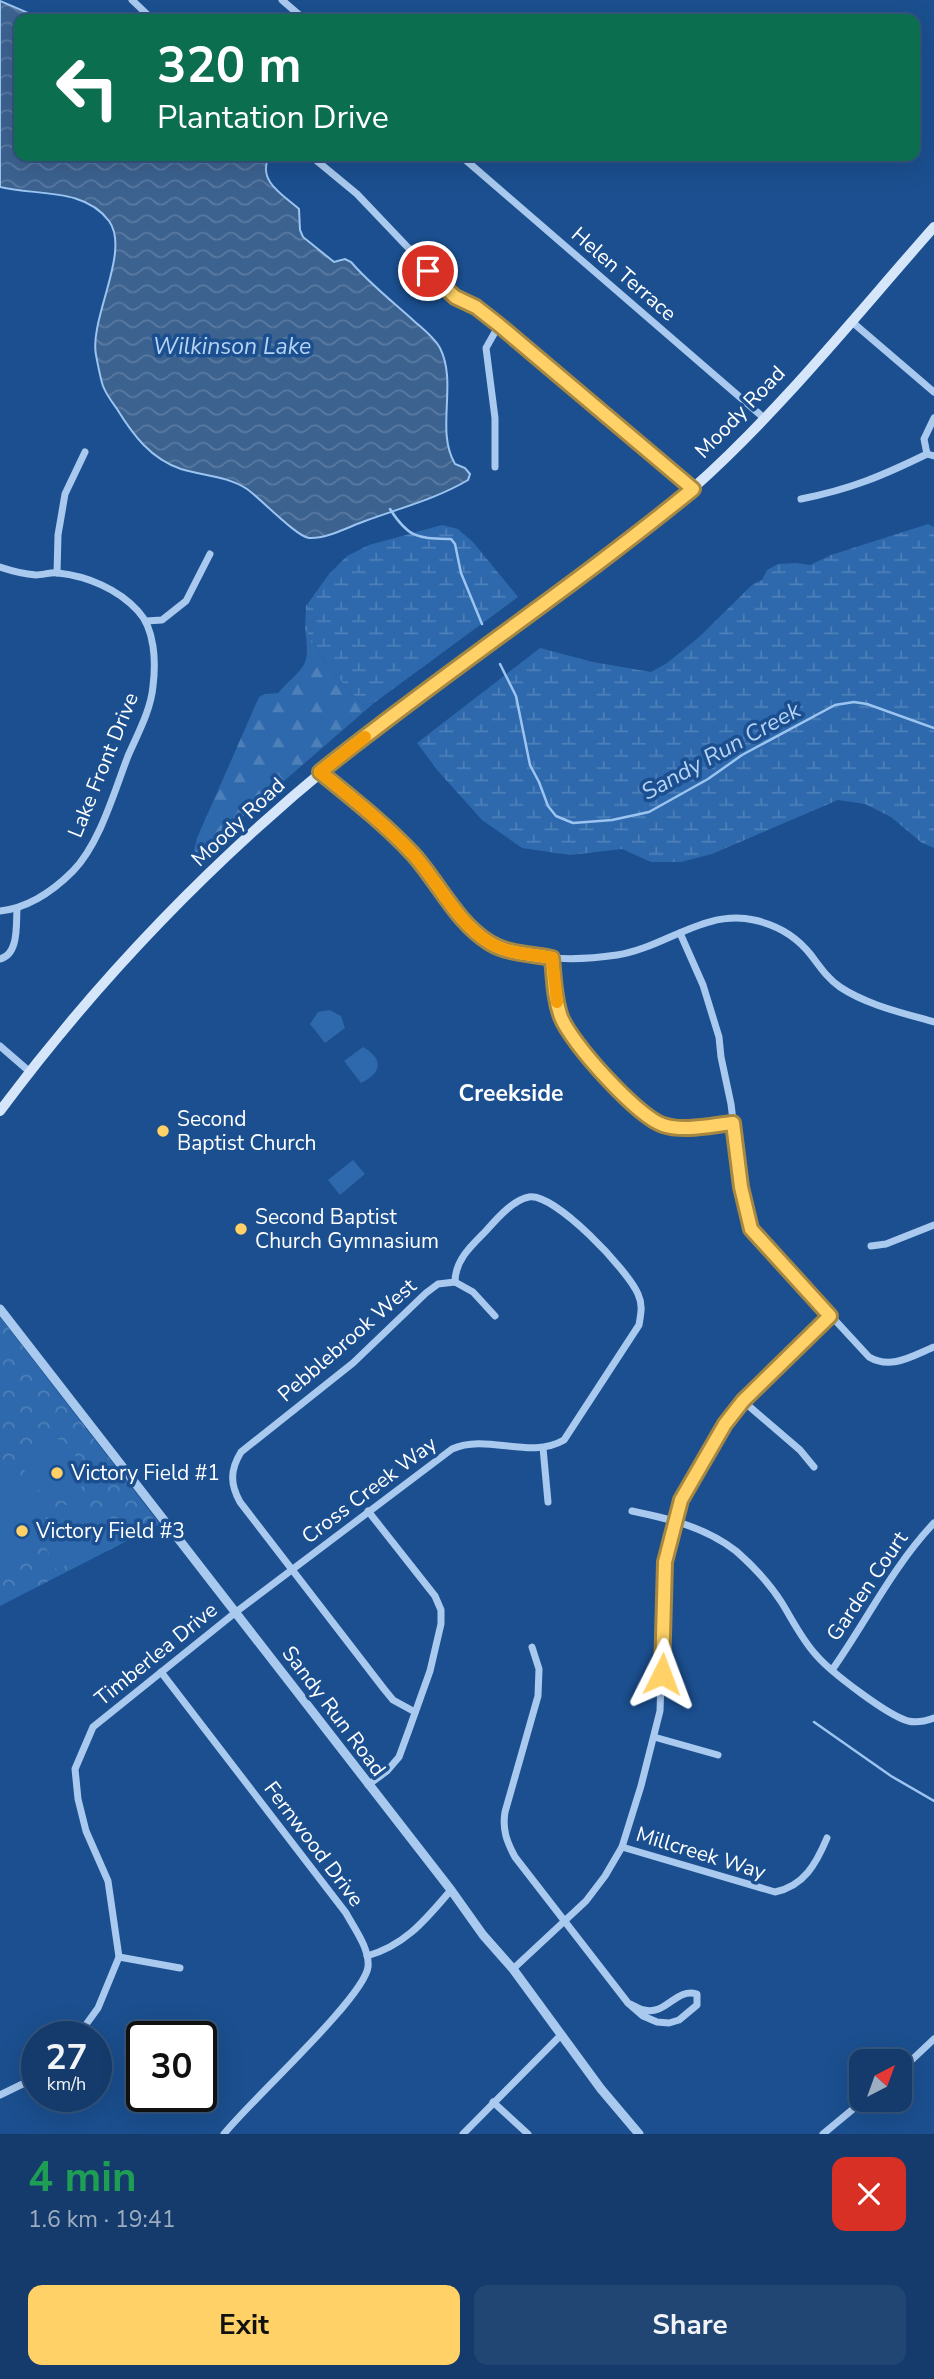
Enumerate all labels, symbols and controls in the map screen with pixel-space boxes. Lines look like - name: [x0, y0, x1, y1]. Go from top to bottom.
- text: 320 m: [157, 32, 301, 99]
- icon: left: [42, 42, 133, 133]
- text: Plantation Drive: [157, 96, 389, 139]
- street label: Helen Terrace: [565, 221, 683, 327]
- pin: [398, 241, 458, 301]
- icon: arrive: [409, 252, 447, 290]
- water label: Wilkinson Lake: [153, 331, 311, 362]
- street label: Moody Road: [689, 360, 791, 464]
- street label: Lake Front Drive: [61, 688, 145, 842]
- water label: Sandy Run Creek: [636, 694, 807, 808]
- street label: Moody Road: [185, 771, 291, 873]
- district label: Creekside: [459, 1078, 563, 1109]
- place label: Second Baptist Church: [177, 1105, 316, 1157]
- marker: Second Baptist Church: [155, 1123, 171, 1139]
- place label: Second Baptist Church Gymnasium: [255, 1203, 439, 1255]
- marker: Second Baptist Church Gymnasium: [233, 1221, 249, 1237]
- street label: Pebblebrook West: [272, 1272, 423, 1408]
- street label: Cross Creek Way: [296, 1430, 442, 1550]
- place label: Victory Field #1: [70, 1459, 220, 1487]
- marker: Victory Field #1: [49, 1465, 65, 1481]
- place label: Victory Field #3: [35, 1517, 185, 1545]
- marker: Victory Field #3: [14, 1523, 30, 1539]
- street label: Garden Court: [820, 1525, 914, 1646]
- street label: Timberlea Drive: [89, 1596, 223, 1712]
- position arrow: [625, 1637, 699, 1711]
- street label: Sandy Run Road: [276, 1640, 392, 1782]
- street label: Fernwood Drive: [258, 1776, 370, 1912]
- street label: Millcreek Way: [633, 1820, 769, 1886]
- speed limit sign: 30: [126, 2021, 217, 2112]
- text: 27: [45, 2034, 88, 2081]
- north arrow: [849, 2049, 912, 2112]
- map controls: [849, 2049, 912, 2112]
- text: km/h: [47, 2072, 86, 2096]
- text: 4 min: [28, 2149, 137, 2206]
- button: close: [832, 2157, 906, 2231]
- text: 1.6 km · 19:41: [28, 2204, 175, 2235]
- button: Exit: [28, 2285, 460, 2365]
- button: Share: [474, 2285, 906, 2365]

